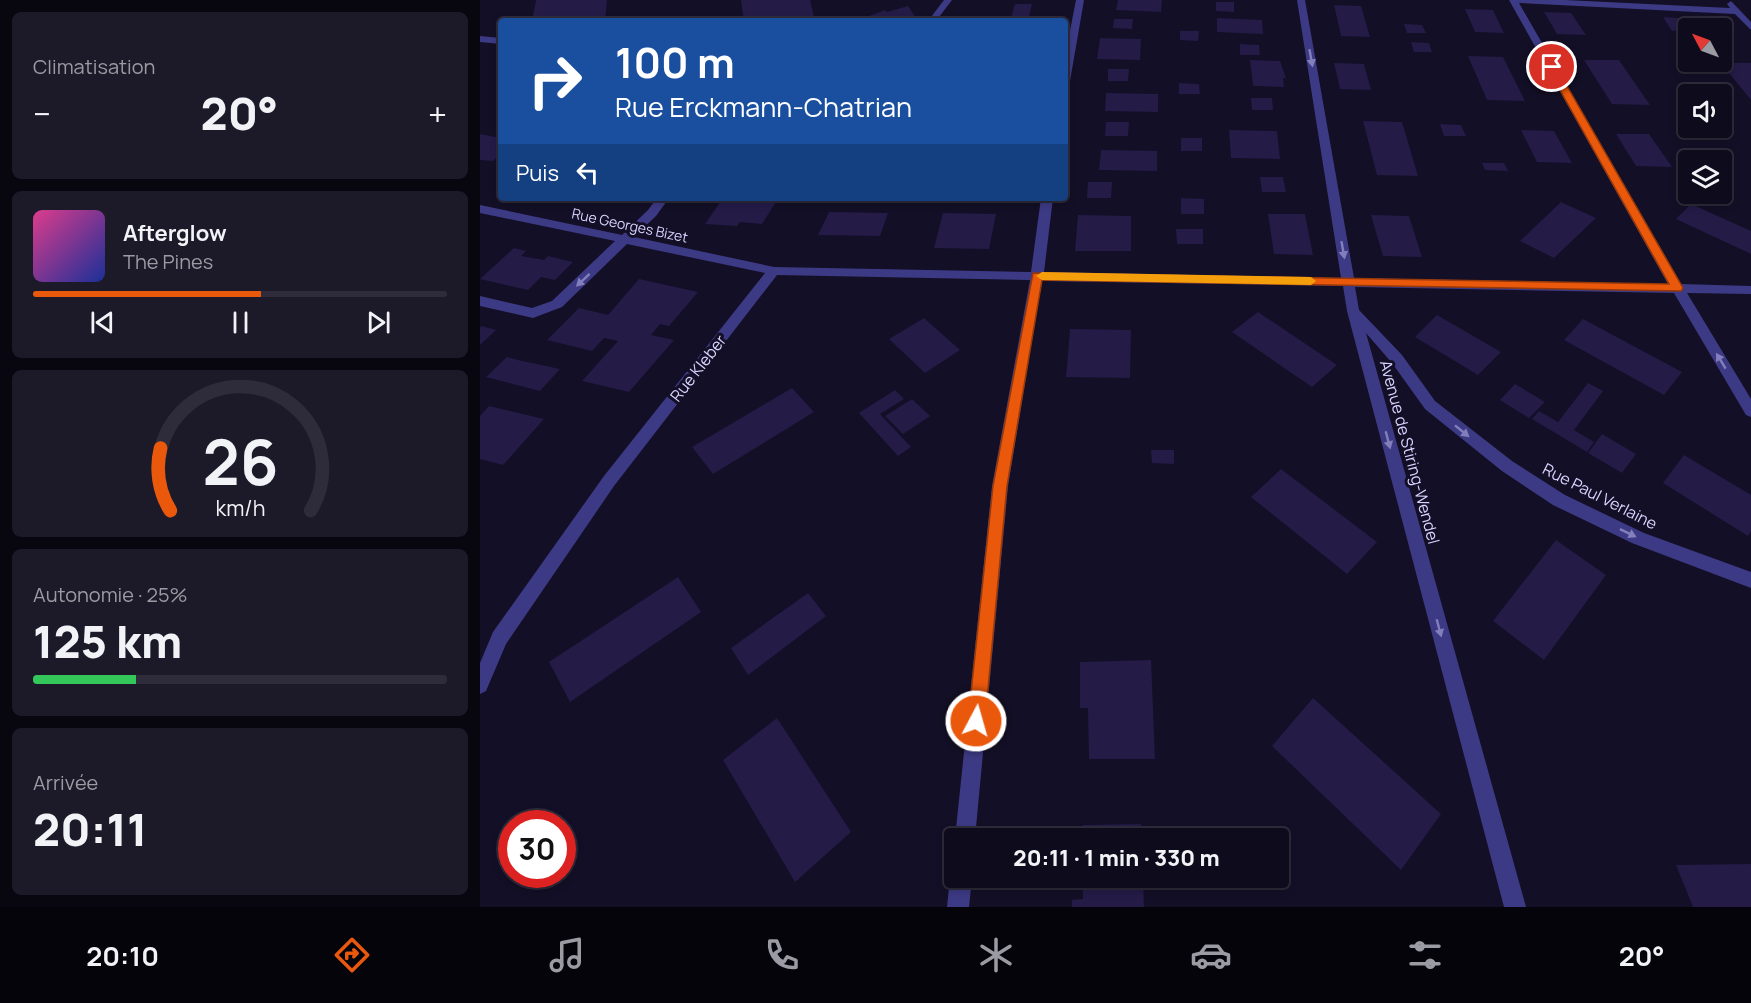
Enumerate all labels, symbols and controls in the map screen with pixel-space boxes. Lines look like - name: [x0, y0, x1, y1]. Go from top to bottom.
- north arrow: [1678, 18, 1732, 72]
- map controls: [1678, 18, 1732, 204]
- text: 100 m: [615, 33, 735, 91]
- pin: [1526, 41, 1577, 92]
- icon: right: [516, 42, 594, 120]
- one-way arrow: [1306, 48, 1315, 67]
- icon: arrive: [1535, 50, 1568, 83]
- text: Climatisation: [33, 53, 155, 80]
- text: 20°: [201, 82, 278, 144]
- button: sound: [1678, 84, 1732, 138]
- text: Rue Erckmann-Chatrian: [615, 88, 912, 125]
- text: −: [33, 91, 51, 136]
- text: +: [428, 91, 447, 136]
- button: layers: [1678, 150, 1732, 204]
- icon: left: [571, 156, 604, 189]
- text: Puis: [516, 158, 559, 188]
- street label: Rue Georges Bizet: [570, 203, 690, 247]
- text: Afterglow: [123, 218, 227, 248]
- one-way arrow: [1339, 241, 1348, 260]
- text: The Pines: [123, 248, 213, 275]
- one-way arrow: [575, 273, 590, 287]
- icon: previous: [86, 306, 119, 339]
- icon: pause: [224, 306, 257, 339]
- icon: next: [362, 306, 395, 339]
- street label: Rue Kleber: [665, 330, 731, 406]
- one-way arrow: [1715, 353, 1726, 369]
- street label: Avenue de Stiring-Wendel: [1375, 358, 1445, 546]
- text: 26: [202, 418, 278, 504]
- one-way arrow: [1455, 424, 1470, 436]
- one-way arrow: [1383, 430, 1393, 449]
- street label: Rue Paul Verlaine: [1539, 458, 1661, 534]
- text: km/h: [215, 493, 265, 522]
- one-way arrow: [1619, 528, 1636, 537]
- text: Autonomie · 25%: [33, 581, 187, 608]
- text: 125 km: [33, 610, 182, 672]
- one-way arrow: [1434, 619, 1444, 637]
- position arrow: [944, 689, 1008, 753]
- text: Arrivée: [33, 769, 98, 796]
- text: 20:11: [33, 798, 147, 860]
- speed limit sign: 30: [498, 810, 576, 888]
- text: 20:11 · 1 min · 330 m: [1013, 843, 1220, 873]
- icon: directions: [331, 934, 373, 976]
- icon: music: [546, 934, 588, 976]
- icon: phone: [761, 934, 803, 976]
- icon: climate: [975, 934, 1017, 976]
- icon: car: [1190, 934, 1232, 976]
- icon: filters: [1404, 934, 1446, 976]
- text: 20:10: [86, 937, 159, 974]
- text: 20°: [1619, 937, 1665, 974]

